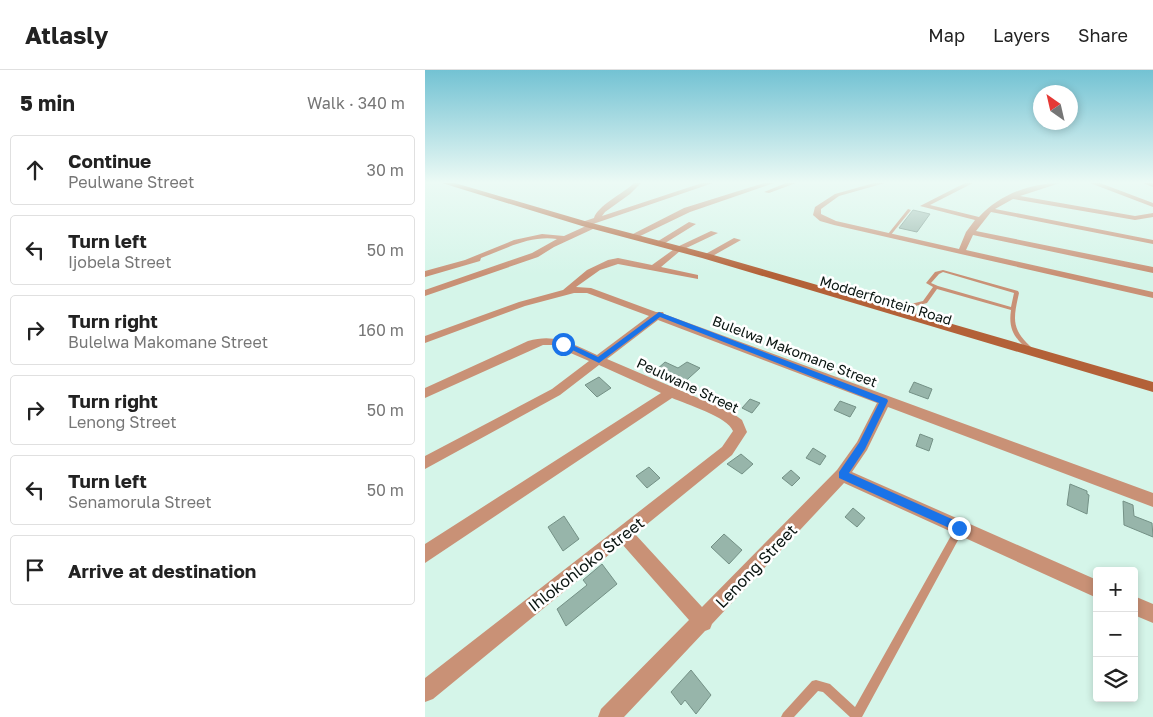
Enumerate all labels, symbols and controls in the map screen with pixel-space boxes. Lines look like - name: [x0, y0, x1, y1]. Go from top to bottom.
- text: Atlasly: [25, 20, 108, 49]
- text: Map: [928, 24, 965, 46]
- text: Layers: [993, 24, 1050, 46]
- text: Share: [1078, 24, 1128, 46]
- north arrow: [1033, 85, 1078, 130]
- text: 5 min: [20, 90, 75, 116]
- text: Walk · 340 m: [307, 93, 405, 113]
- text: Continue: [68, 149, 151, 172]
- icon: ahead: [21, 156, 49, 184]
- text: 30 m: [367, 160, 404, 180]
- text: Peulwane Street: [68, 172, 194, 192]
- text: Turn left: [68, 229, 147, 252]
- icon: left: [21, 236, 49, 264]
- text: 50 m: [367, 240, 404, 260]
- text: Ijobela Street: [68, 252, 172, 272]
- street label: Modderfontein Road: [818, 272, 954, 328]
- text: Turn right: [68, 309, 158, 332]
- street label: Bulelwa Makomane Street: [710, 312, 880, 390]
- icon: right: [21, 316, 49, 344]
- text: 160 m: [358, 320, 404, 340]
- text: Bulelwa Makomane Street: [68, 332, 268, 352]
- route start: [552, 333, 575, 356]
- street label: Peulwane Street: [634, 354, 742, 416]
- text: Turn right: [68, 389, 158, 412]
- icon: right: [21, 396, 49, 424]
- text: 50 m: [367, 400, 404, 420]
- text: Lenong Street: [68, 412, 177, 432]
- text: Turn left: [68, 469, 147, 492]
- icon: left: [21, 476, 49, 504]
- text: 50 m: [367, 480, 404, 500]
- text: Senamorula Street: [68, 492, 212, 512]
- street label: Ihlokohloko Street: [524, 512, 648, 616]
- route end: [948, 517, 971, 540]
- street label: Lenong Street: [711, 520, 801, 612]
- icon: arrive: [21, 556, 49, 584]
- text: Arrive at destination: [68, 559, 256, 582]
- map controls: [1093, 567, 1138, 702]
- button: +: [1093, 567, 1138, 612]
- button: −: [1093, 612, 1138, 657]
- button: layers: [1093, 657, 1138, 702]

